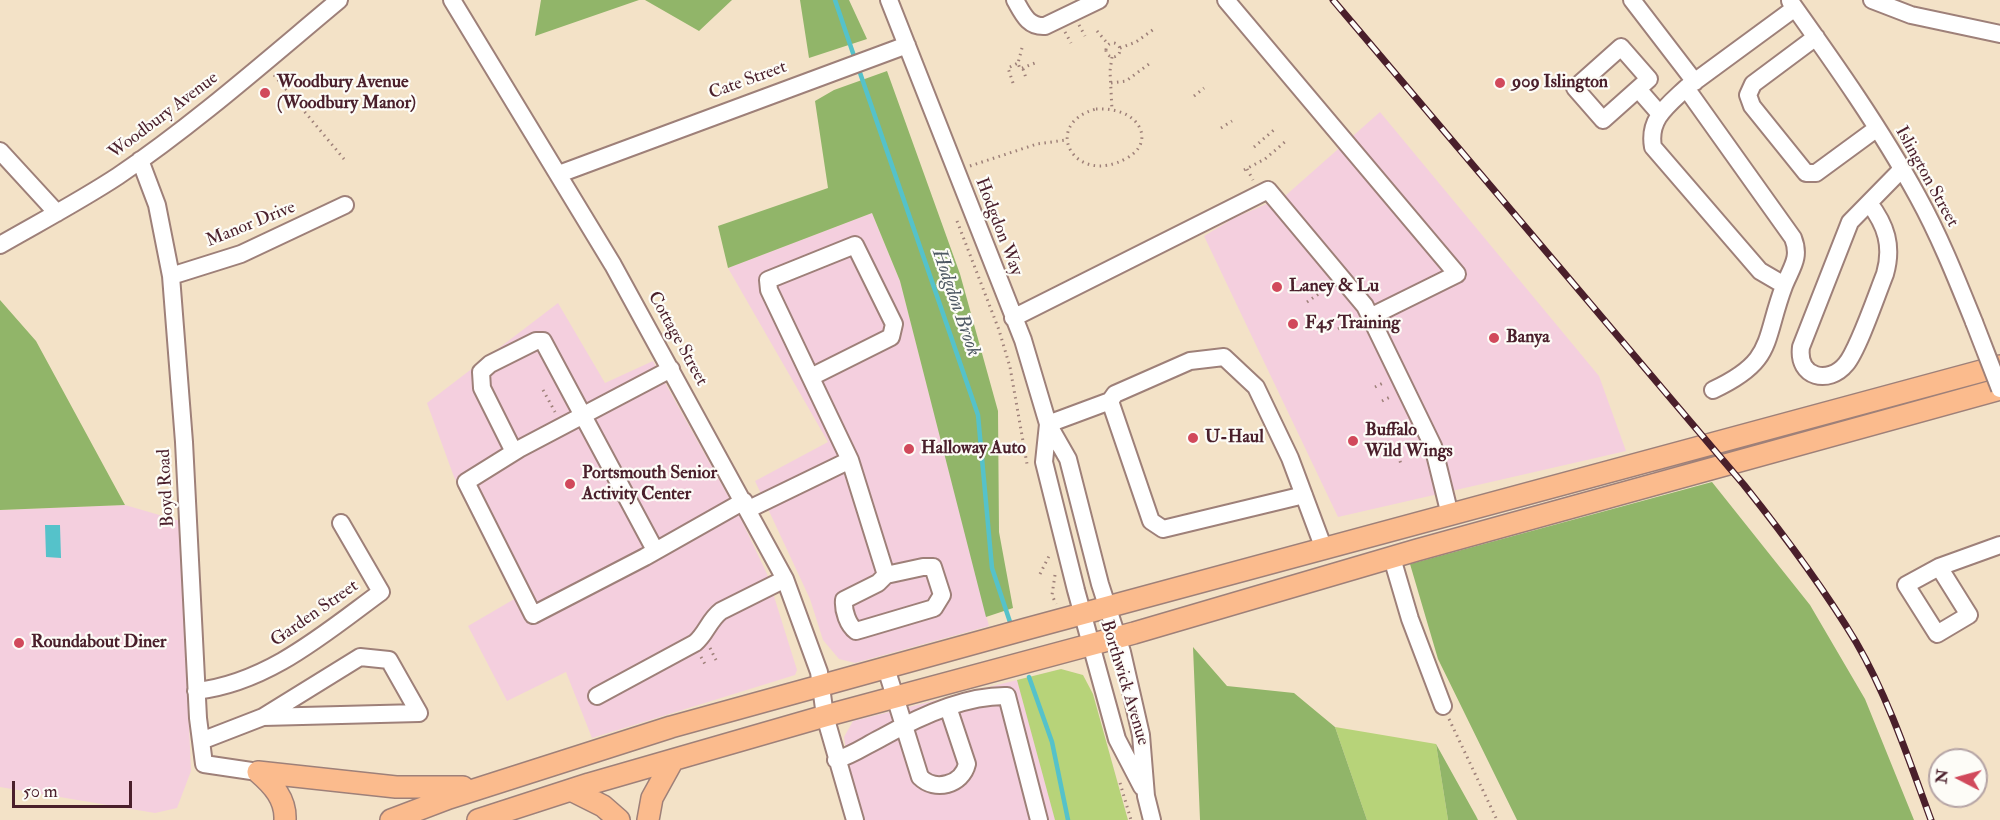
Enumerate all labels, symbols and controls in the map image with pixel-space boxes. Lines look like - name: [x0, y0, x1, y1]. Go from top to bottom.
- street label: Cate Street: [706, 57, 790, 105]
- street label: Woodbury Avenue: [105, 68, 223, 164]
- place label: Woodbury Avenue (Woodbury Manor): [277, 72, 416, 115]
- place label: 909 Islington: [1512, 72, 1608, 94]
- marker: 909 Islington: [1493, 76, 1507, 90]
- marker: Woodbury Avenue (Woodbury Manor): [258, 86, 272, 100]
- street label: Islington Street: [1889, 123, 1963, 231]
- street label: Hodgdon Way: [969, 175, 1027, 279]
- street label: Manor Drive: [203, 197, 299, 253]
- water label: Hodgdon Brook: [925, 246, 985, 360]
- place label: Laney & Lu: [1289, 276, 1379, 298]
- marker: Laney & Lu: [1270, 280, 1284, 294]
- street label: Cottage Street: [642, 288, 712, 390]
- place label: F45 Training: [1305, 313, 1400, 335]
- marker: F45 Training: [1286, 317, 1300, 331]
- place label: Banya: [1506, 327, 1550, 349]
- marker: Banya: [1487, 331, 1501, 345]
- place label: Buffalo Wild Wings: [1365, 420, 1453, 462]
- place label: U-Haul: [1205, 427, 1264, 449]
- marker: U-Haul: [1186, 431, 1200, 445]
- marker: Buffalo Wild Wings: [1346, 434, 1360, 448]
- place label: Halloway Auto: [921, 438, 1026, 460]
- marker: Halloway Auto: [902, 442, 916, 456]
- street label: Boyd Road: [154, 448, 180, 528]
- place label: Portsmouth Senior Activity Center: [582, 463, 717, 506]
- marker: Portsmouth Senior Activity Center: [563, 477, 577, 491]
- street label: Garden Street: [267, 576, 363, 652]
- street label: Borthwick Avenue: [1095, 618, 1153, 748]
- place label: Roundabout Diner: [31, 632, 167, 654]
- marker: Roundabout Diner: [12, 636, 26, 650]
- north arrow: [1928, 748, 1988, 808]
- text: N: [1931, 768, 1953, 785]
- scale bar: [15, 769, 135, 807]
- text: 50 m: [23, 780, 58, 803]

